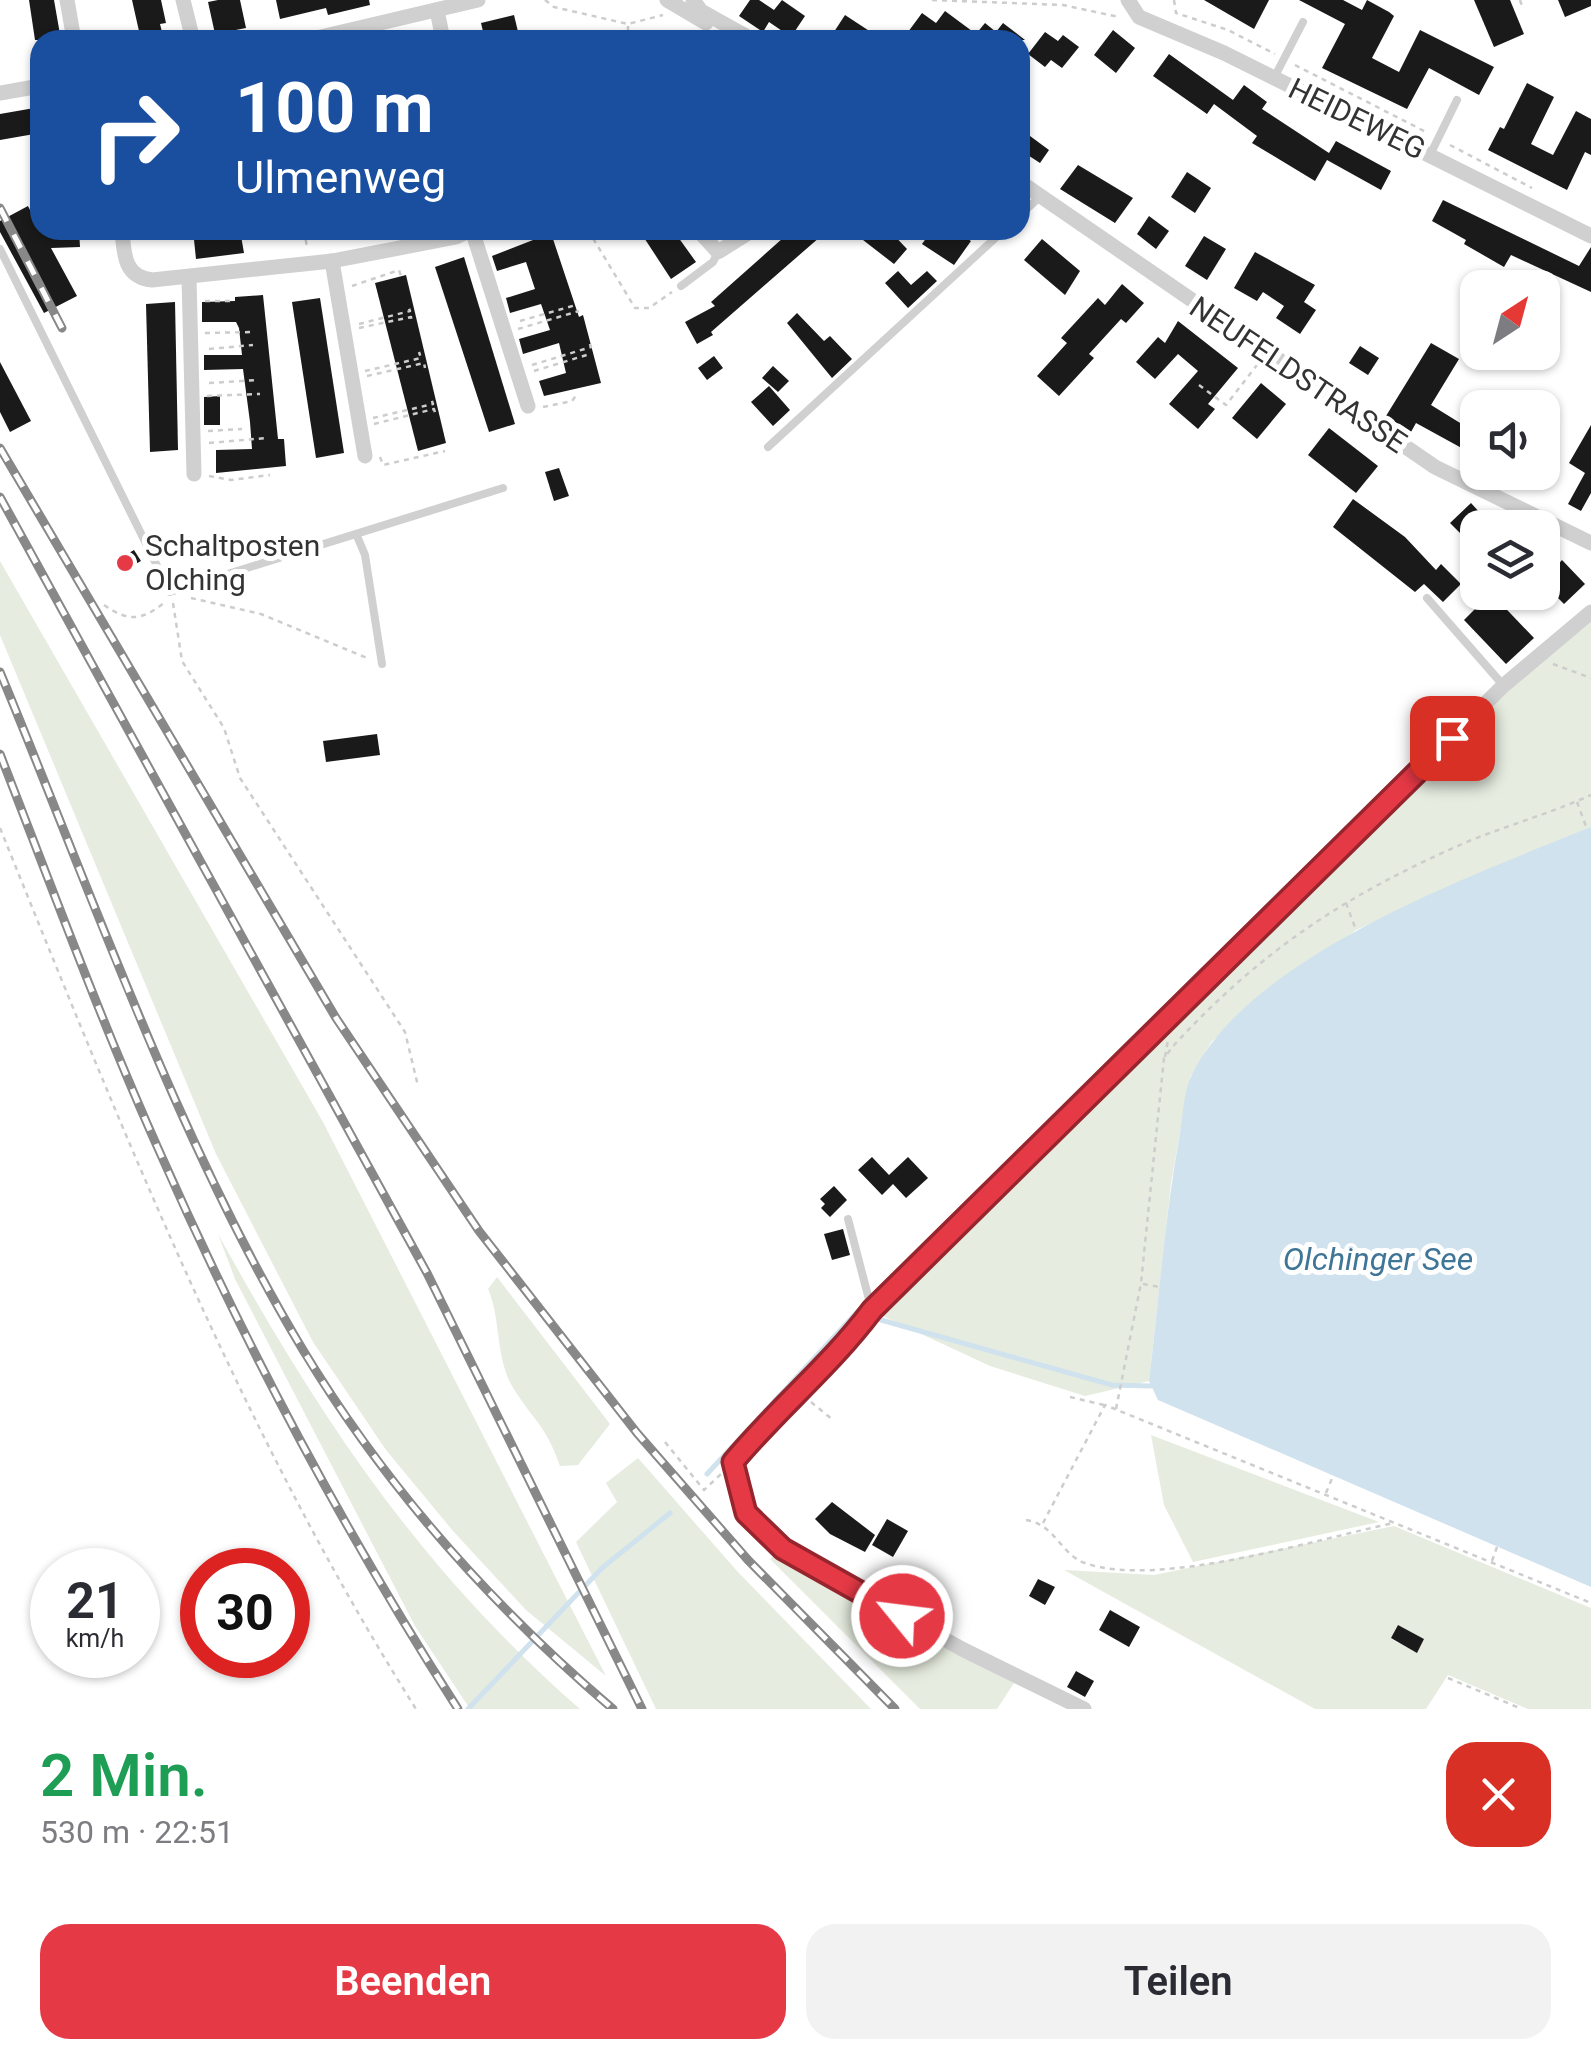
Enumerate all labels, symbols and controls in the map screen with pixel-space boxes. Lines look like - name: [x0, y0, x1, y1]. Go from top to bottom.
- text: 100 m: [235, 67, 434, 149]
- icon: right: [70, 70, 200, 200]
- street label: HEIDEWEG: [1283, 71, 1431, 167]
- text: Ulmenweg: [235, 151, 446, 204]
- north arrow: [1460, 270, 1560, 370]
- map controls: [1460, 270, 1560, 610]
- street label: NEUFELDSTRASSE: [1183, 289, 1413, 460]
- button: sound: [1460, 390, 1560, 490]
- button: layers: [1460, 510, 1560, 610]
- place label: Schaltposten Olching: [145, 528, 320, 597]
- marker: Schaltposten Olching: [114, 552, 136, 574]
- pin: [1410, 696, 1495, 781]
- icon: arrive: [1425, 711, 1480, 766]
- water label: Olchinger See: [1283, 1240, 1473, 1278]
- speed limit sign: 30: [180, 1548, 310, 1678]
- position arrow: [850, 1564, 954, 1668]
- text: 21: [66, 1572, 124, 1630]
- text: km/h: [66, 1624, 124, 1653]
- text: 2 Min.: [40, 1740, 208, 1811]
- button: close: [1446, 1742, 1551, 1847]
- text: 530 m · 22:51: [40, 1813, 234, 1851]
- button: Beenden: [40, 1924, 786, 2039]
- button: Teilen: [806, 1924, 1551, 2039]

